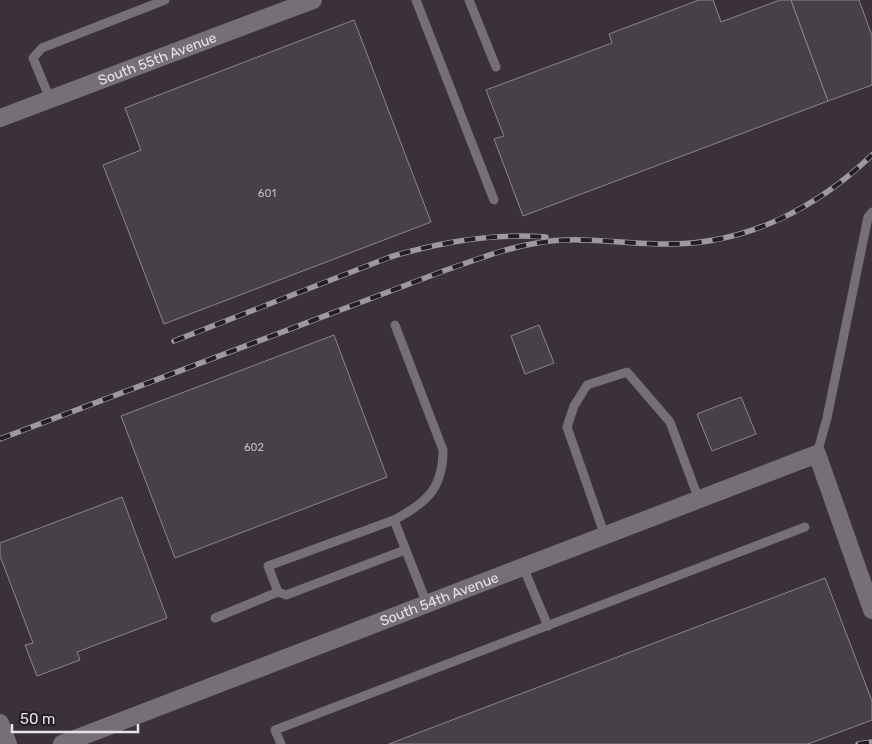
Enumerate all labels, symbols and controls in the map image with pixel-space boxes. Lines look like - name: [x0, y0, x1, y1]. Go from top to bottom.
- street label: South 55th Avenue: [96, 29, 219, 89]
- house number: 601: [258, 187, 276, 200]
- house number: 602: [244, 441, 264, 454]
- street label: South 54th Avenue: [378, 569, 501, 630]
- scale bar: [12, 702, 139, 734]
- text: 50 m: [20, 710, 55, 728]

